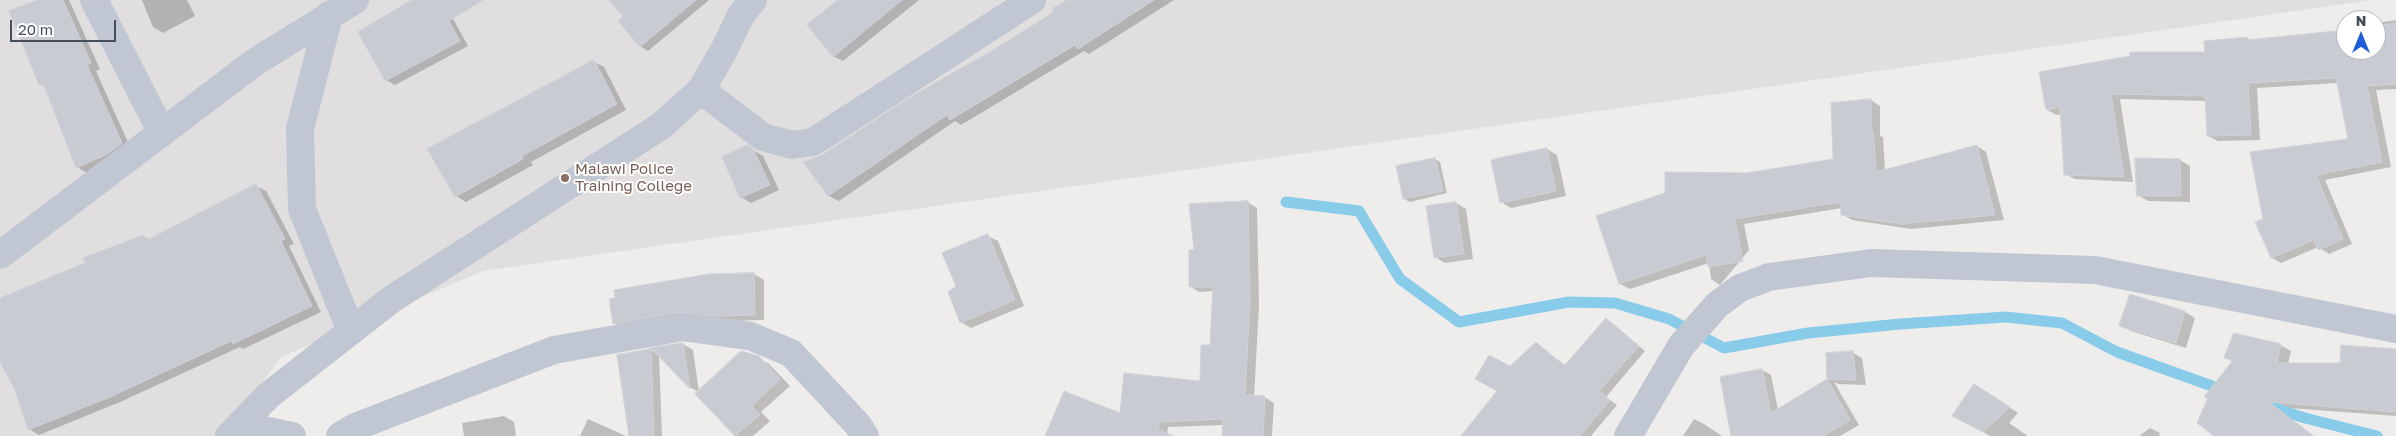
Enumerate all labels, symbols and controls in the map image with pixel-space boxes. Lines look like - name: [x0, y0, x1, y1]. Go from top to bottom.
- scale bar: [12, 10, 119, 42]
- north arrow: [2336, 10, 2386, 60]
- text: N: [2356, 12, 2366, 29]
- text: 20 m: [18, 20, 53, 38]
- place label: Malawi Police Training College: [575, 160, 692, 195]
- marker: Malawi Police Training College: [559, 172, 571, 184]

